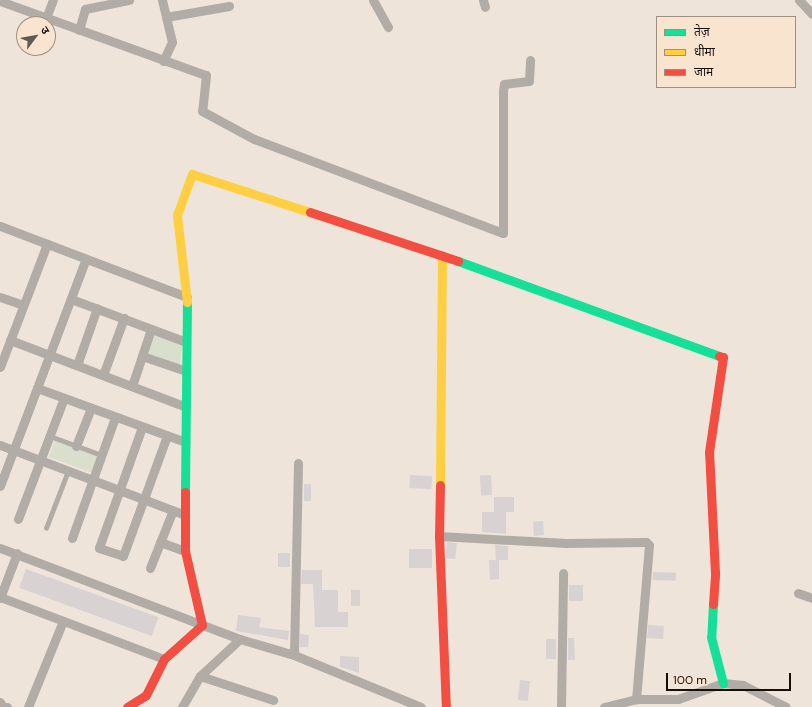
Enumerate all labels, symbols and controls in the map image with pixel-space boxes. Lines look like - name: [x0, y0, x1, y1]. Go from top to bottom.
- north arrow: [16, 16, 56, 56]
- legend: [656, 16, 796, 88]
- text: उ: [38, 24, 53, 37]
- text: तेज़: [694, 24, 710, 40]
- text: धीमा: [694, 44, 715, 60]
- text: जाम: [694, 64, 713, 80]
- scale bar: [668, 665, 793, 691]
- text: 100 m: [673, 672, 707, 688]

